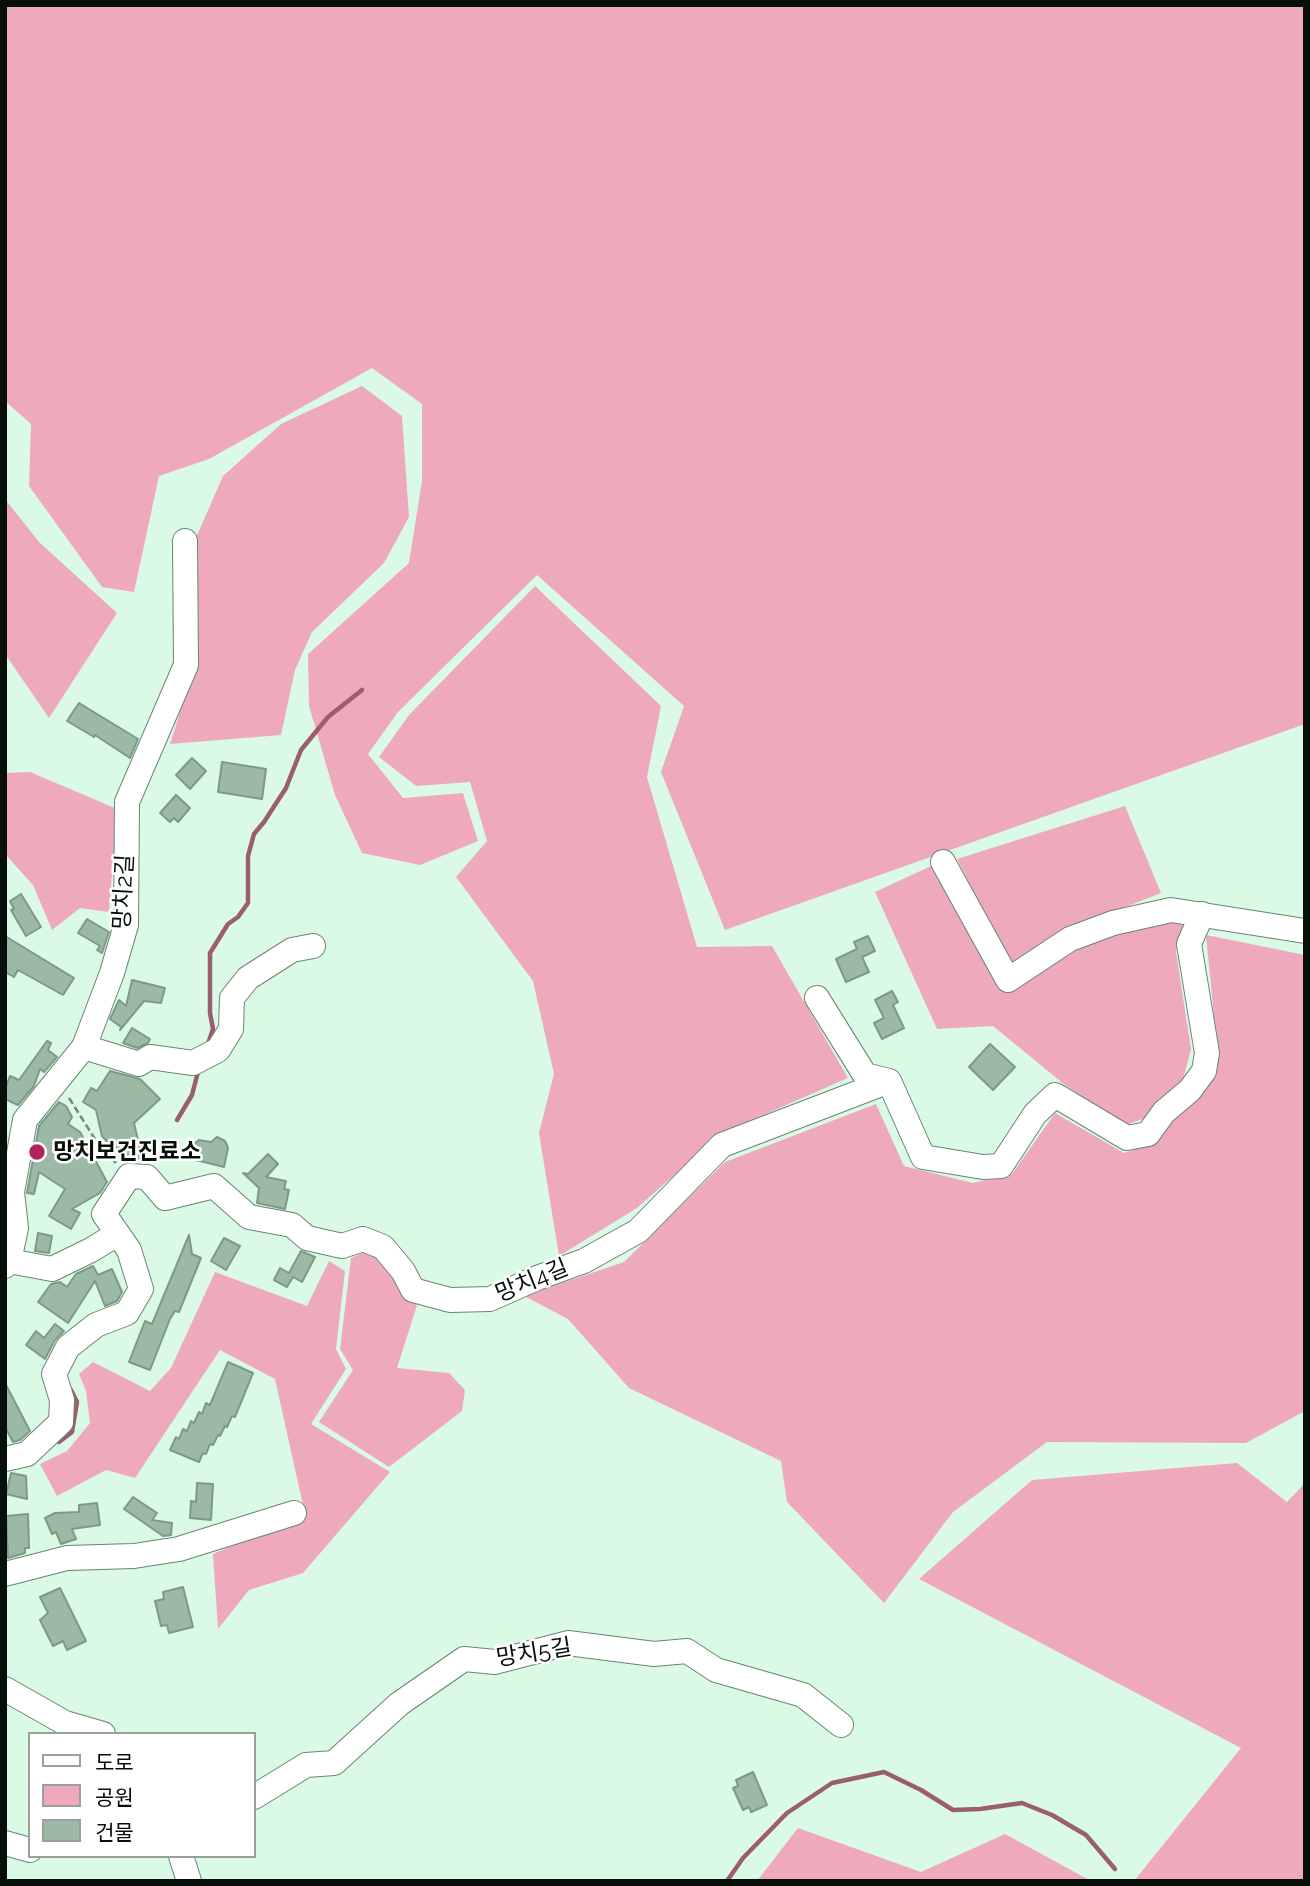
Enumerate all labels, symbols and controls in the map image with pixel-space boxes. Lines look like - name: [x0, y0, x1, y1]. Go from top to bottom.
- street label: 망치2길: [108, 854, 140, 930]
- place label: 망치보건진료소: [53, 1138, 201, 1166]
- marker: 망치보건진료소: [27, 1142, 47, 1162]
- street label: 망치4길: [492, 1254, 572, 1308]
- street label: 망치5길: [494, 1633, 574, 1673]
- legend: [28, 1732, 256, 1858]
- text: 도로: [95, 1750, 134, 1775]
- text: 공원: [95, 1785, 134, 1810]
- text: 건물: [95, 1820, 134, 1845]

